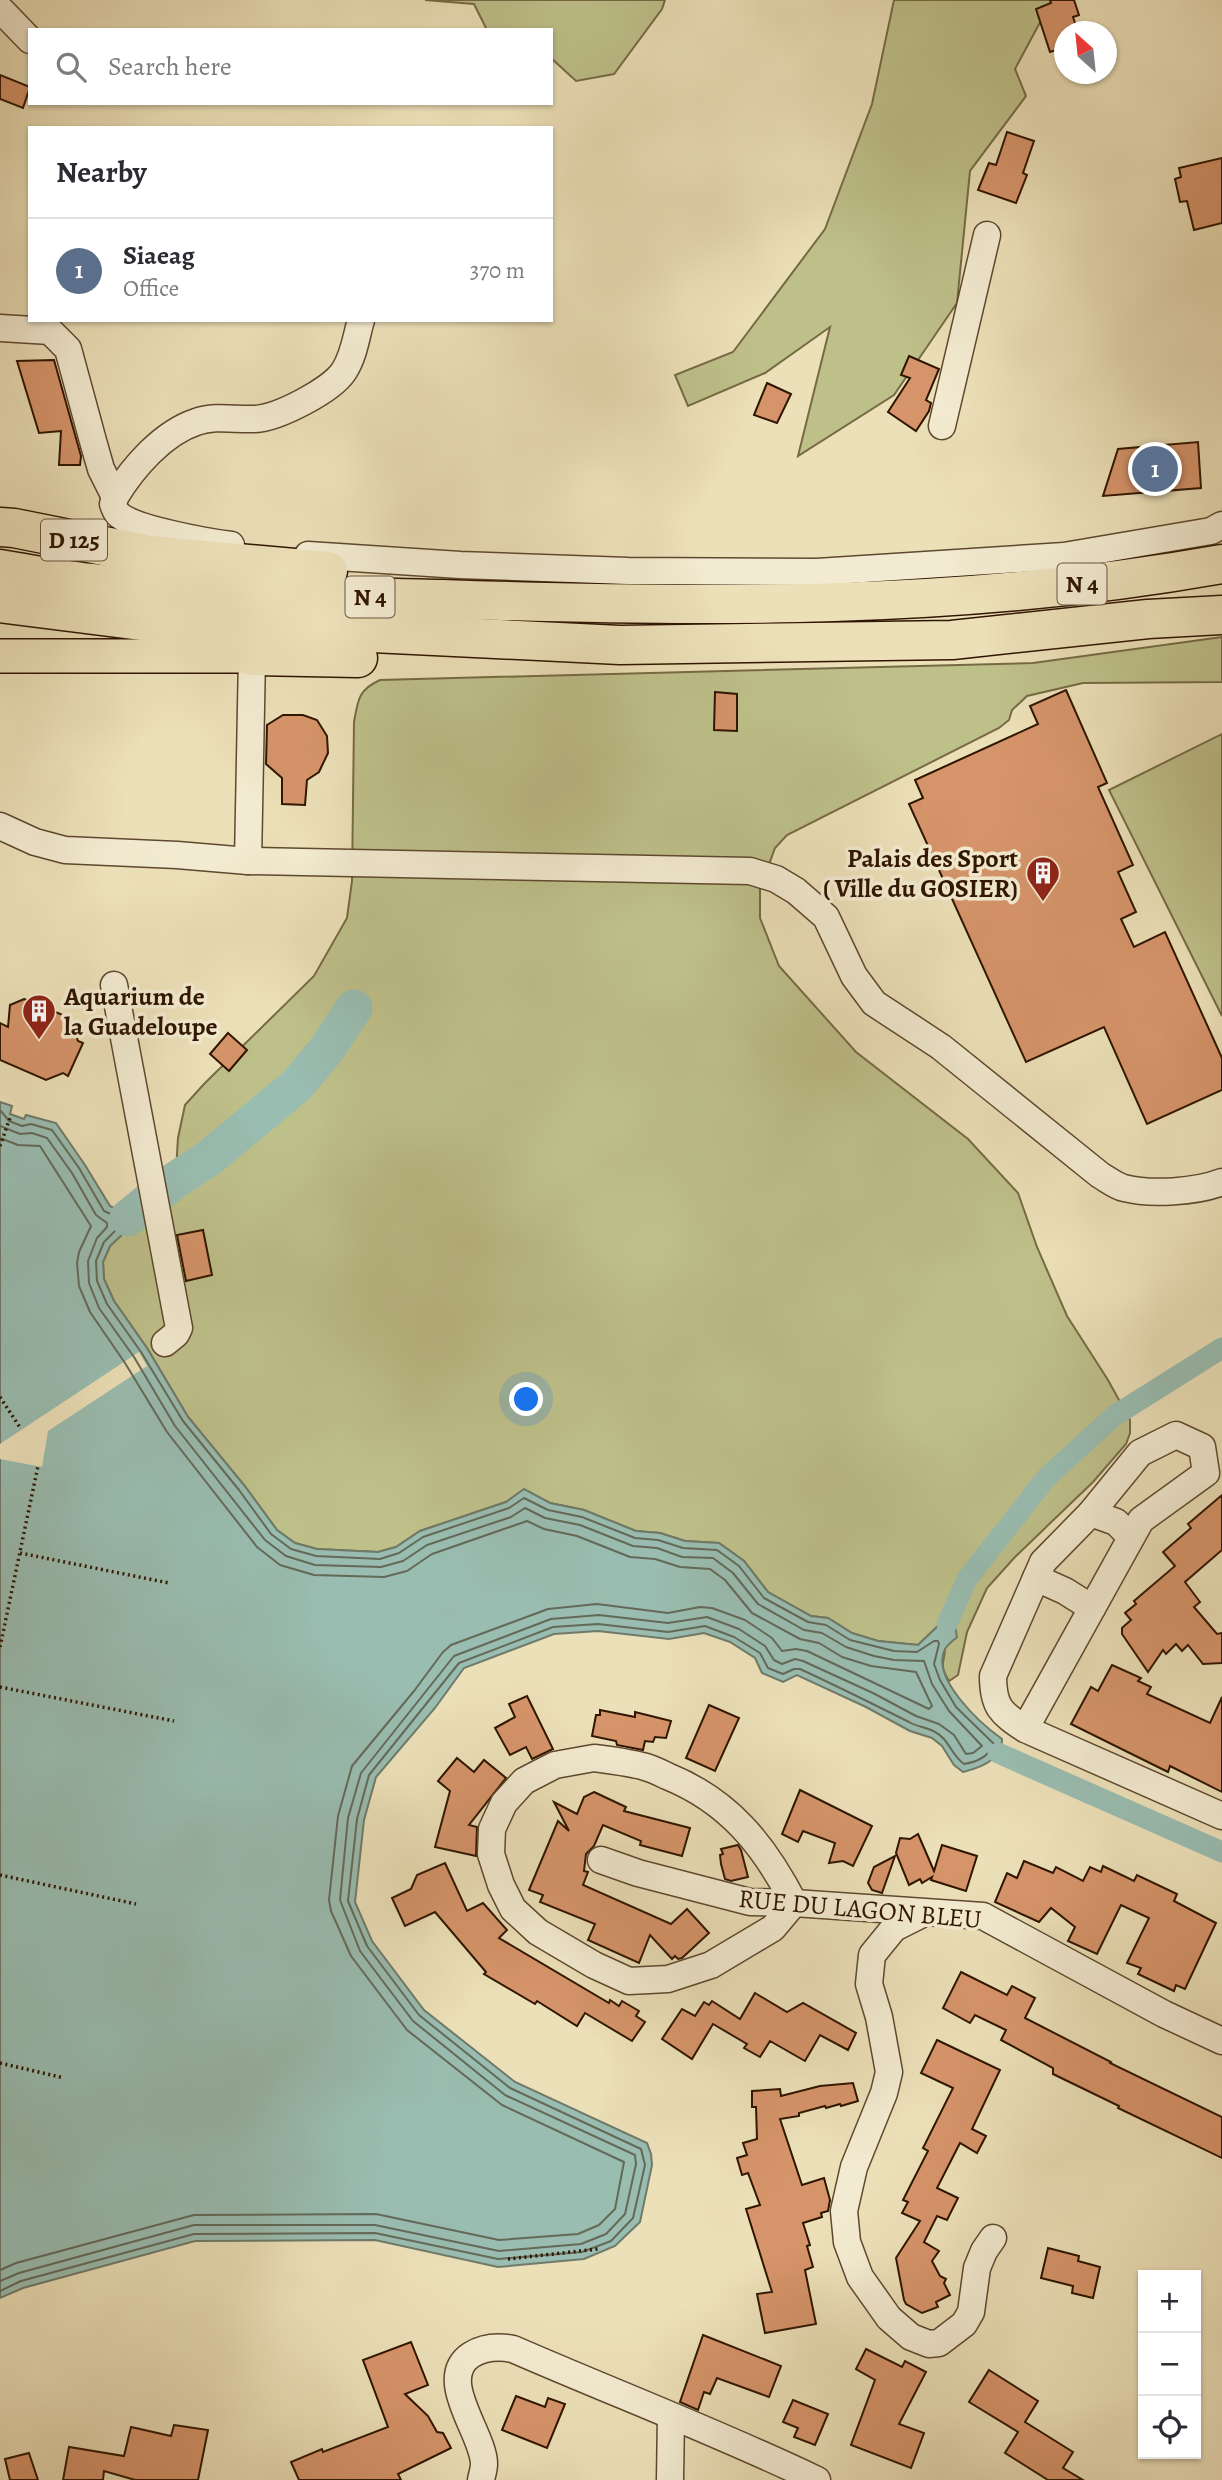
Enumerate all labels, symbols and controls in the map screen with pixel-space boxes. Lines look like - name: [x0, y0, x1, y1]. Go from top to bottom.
- north arrow: [1054, 21, 1117, 84]
- search box: [28, 28, 553, 105]
- icon: search: [52, 48, 90, 86]
- text: Search here: [108, 49, 232, 84]
- text: Nearby: [56, 152, 147, 192]
- text: Siaeag: [123, 238, 195, 273]
- text: 1: [75, 255, 83, 286]
- text: 370 m: [470, 255, 525, 286]
- text: Office: [123, 273, 179, 304]
- pin: 1: [1132, 443, 1178, 495]
- road number: D 125: [41, 520, 107, 560]
- road number: N 4: [1058, 564, 1106, 604]
- road number: N 4: [346, 576, 394, 618]
- place label: Palais des Sport ( Ville du GOSIER): [823, 841, 1018, 906]
- building icon: Palais des Sport ( Ville du GOSIER): [1024, 854, 1062, 903]
- place label: Aquarium de la Guadeloupe: [63, 979, 218, 1044]
- building icon: Aquarium de la Guadeloupe: [20, 992, 58, 1041]
- your location: [509, 1382, 543, 1416]
- street label: RUE DU LAGON BLEU: [737, 1881, 983, 1937]
- map controls: [1138, 2270, 1201, 2459]
- button: +: [1138, 2270, 1201, 2333]
- button: −: [1138, 2333, 1201, 2396]
- button: locate: [1138, 2396, 1201, 2459]

